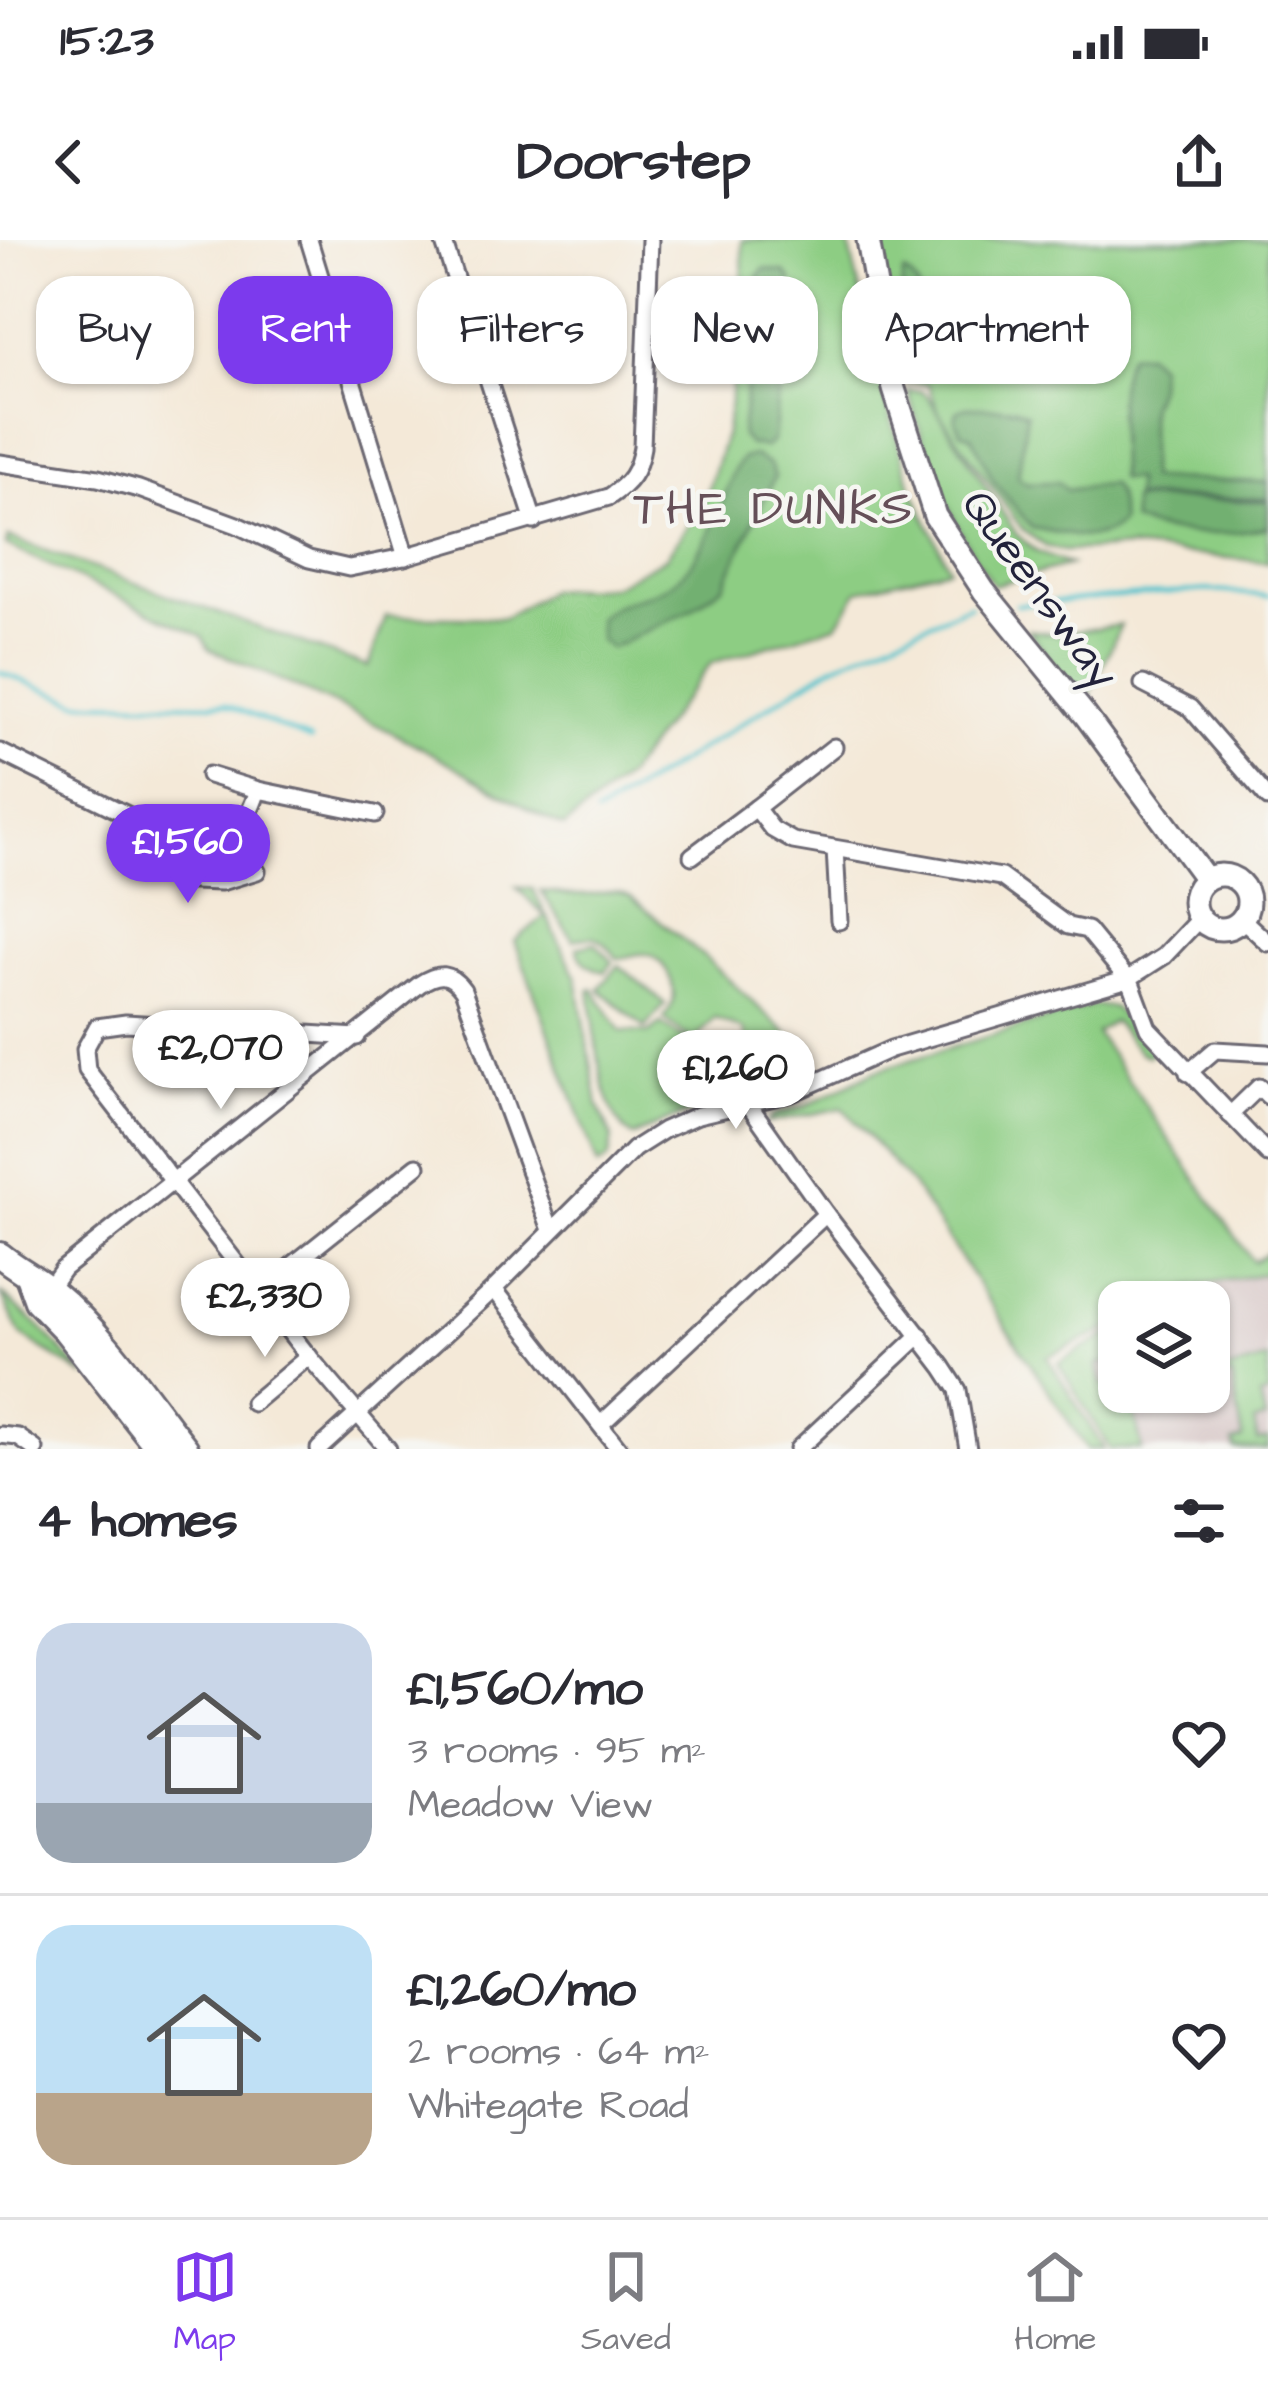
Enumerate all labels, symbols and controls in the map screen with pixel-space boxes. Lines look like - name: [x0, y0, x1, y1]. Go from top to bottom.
- text: 15:23: [60, 11, 154, 73]
- text: Doorstep: [517, 125, 751, 200]
- icon: back: [36, 129, 102, 195]
- icon: share: [1166, 129, 1232, 195]
- chip: Buy: [36, 276, 194, 384]
- chip: Rent: [218, 276, 393, 384]
- chip: Filters: [417, 276, 627, 384]
- chip: New: [651, 276, 818, 384]
- chip: Apartment: [842, 276, 1131, 384]
- district label: THE DUNKS: [633, 477, 915, 543]
- street label: Queensway: [945, 477, 1133, 703]
- pin: £1,560: [90, 804, 286, 906]
- text: £1,560: [133, 816, 243, 870]
- pin: £2,070: [123, 1010, 319, 1112]
- text: £2,070: [159, 1022, 283, 1076]
- pin: £1,260: [638, 1030, 834, 1132]
- text: £1,260: [684, 1042, 788, 1096]
- pin: £2,330: [167, 1258, 363, 1360]
- text: £2,330: [208, 1270, 322, 1324]
- map controls: [1098, 1281, 1230, 1413]
- button: layers: [1098, 1281, 1230, 1413]
- text: 4 homes: [36, 1486, 238, 1557]
- icon: filters: [1166, 1488, 1232, 1554]
- text: £1,560/mo: [408, 1654, 643, 1725]
- icon: home: [132, 1671, 276, 1815]
- icon: heart: [1166, 1710, 1232, 1776]
- text: 3 rooms · 95 m²: [408, 1725, 706, 1779]
- text: Meadow View: [408, 1779, 653, 1833]
- text: £1,260/mo: [408, 1955, 636, 2026]
- icon: home: [132, 1973, 276, 2117]
- icon: heart: [1166, 2012, 1232, 2078]
- text: 2 rooms · 64 m²: [408, 2026, 710, 2080]
- text: Whitegate Road: [408, 2080, 689, 2134]
- tab: Map: [172, 2244, 238, 2362]
- tab: Saved: [581, 2244, 671, 2362]
- tab: Home: [1014, 2244, 1096, 2362]

